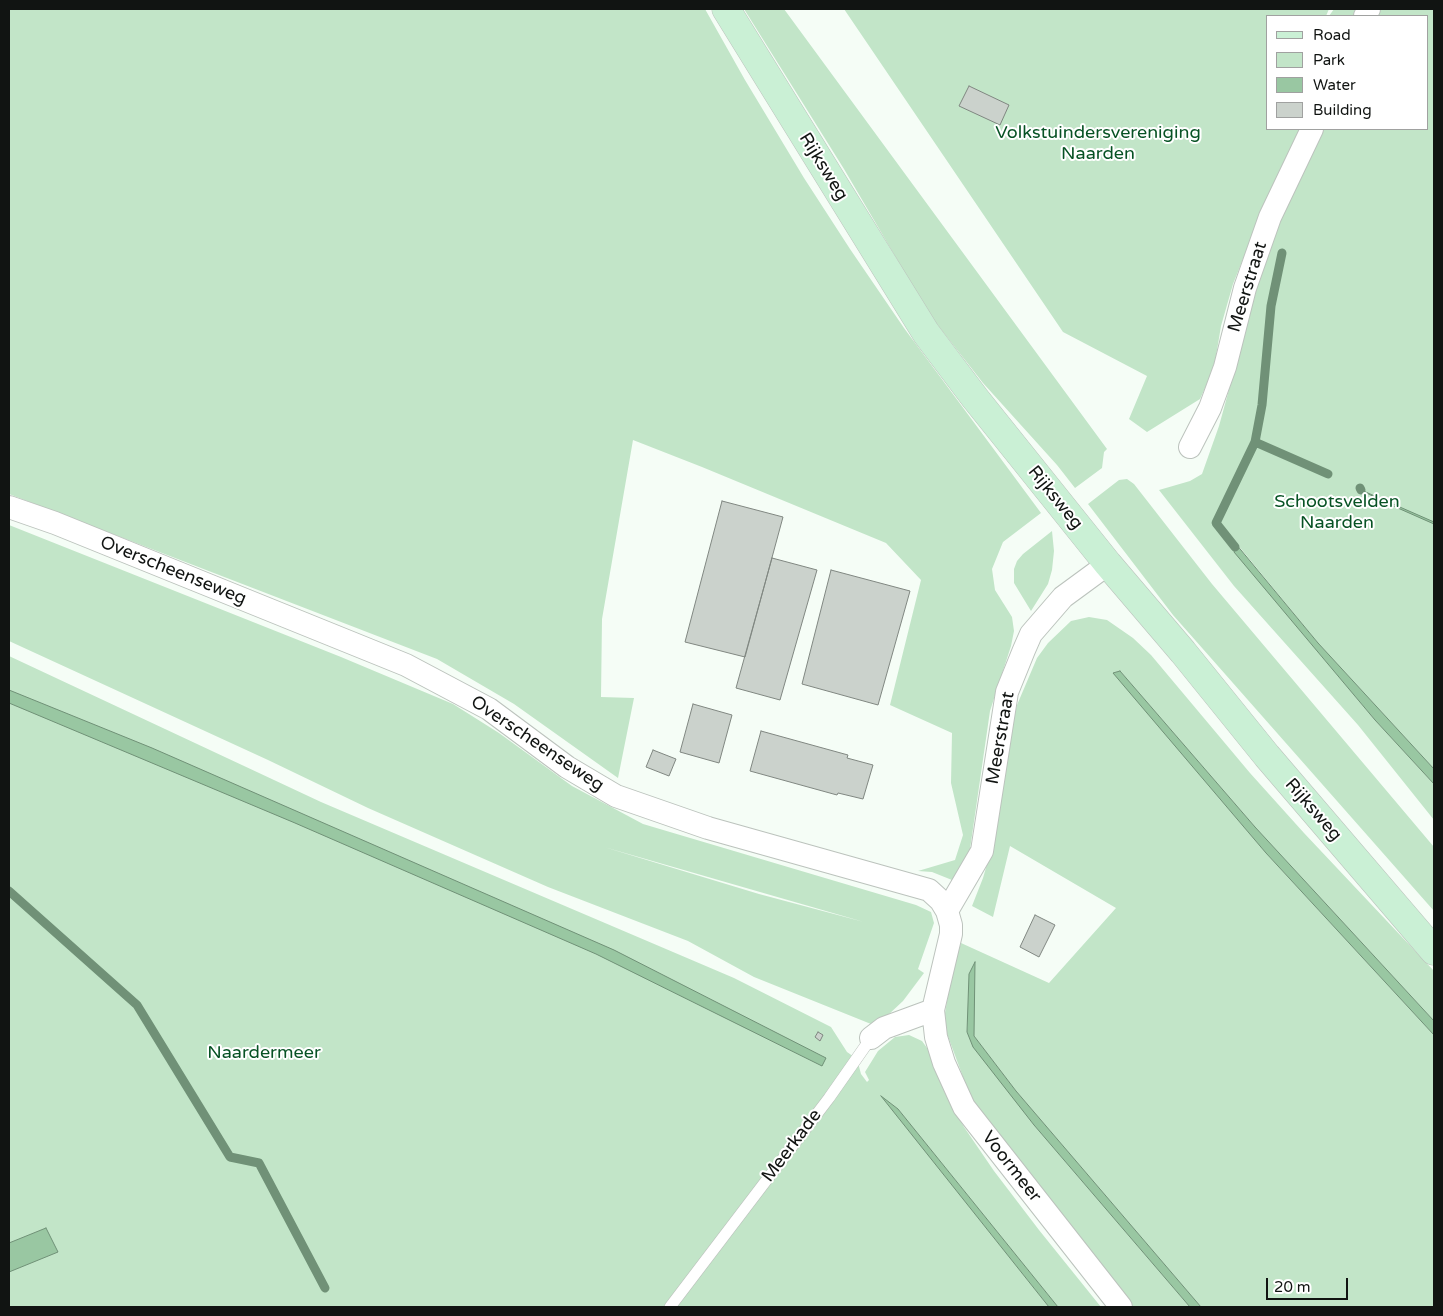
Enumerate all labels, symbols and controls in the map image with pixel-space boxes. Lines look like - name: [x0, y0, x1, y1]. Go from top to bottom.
- legend: [1266, 15, 1428, 130]
- text: Road: [1313, 26, 1351, 44]
- text: Park: [1313, 51, 1345, 69]
- text: Water: [1313, 76, 1356, 94]
- text: Building: [1313, 101, 1372, 119]
- park label: Volkstuindersvereniging Naarden: [995, 122, 1201, 164]
- street label: Rijksweg: [794, 129, 852, 205]
- street label: Meerstraat: [1224, 239, 1272, 335]
- street label: Rijksweg: [1023, 462, 1087, 534]
- park label: Schootsvelden Naarden: [1274, 491, 1400, 534]
- street label: Overscheenseweg: [97, 532, 249, 610]
- street label: Meerstraat: [982, 690, 1020, 786]
- street label: Overscheenseweg: [466, 691, 608, 797]
- street label: Rijksweg: [1280, 774, 1346, 846]
- park label: Naardermeer: [207, 1042, 321, 1064]
- street label: Meerkade: [758, 1105, 826, 1187]
- street label: Voormeer: [977, 1127, 1045, 1207]
- scale bar: [1268, 1268, 1350, 1300]
- text: 20 m: [1274, 1278, 1311, 1296]

